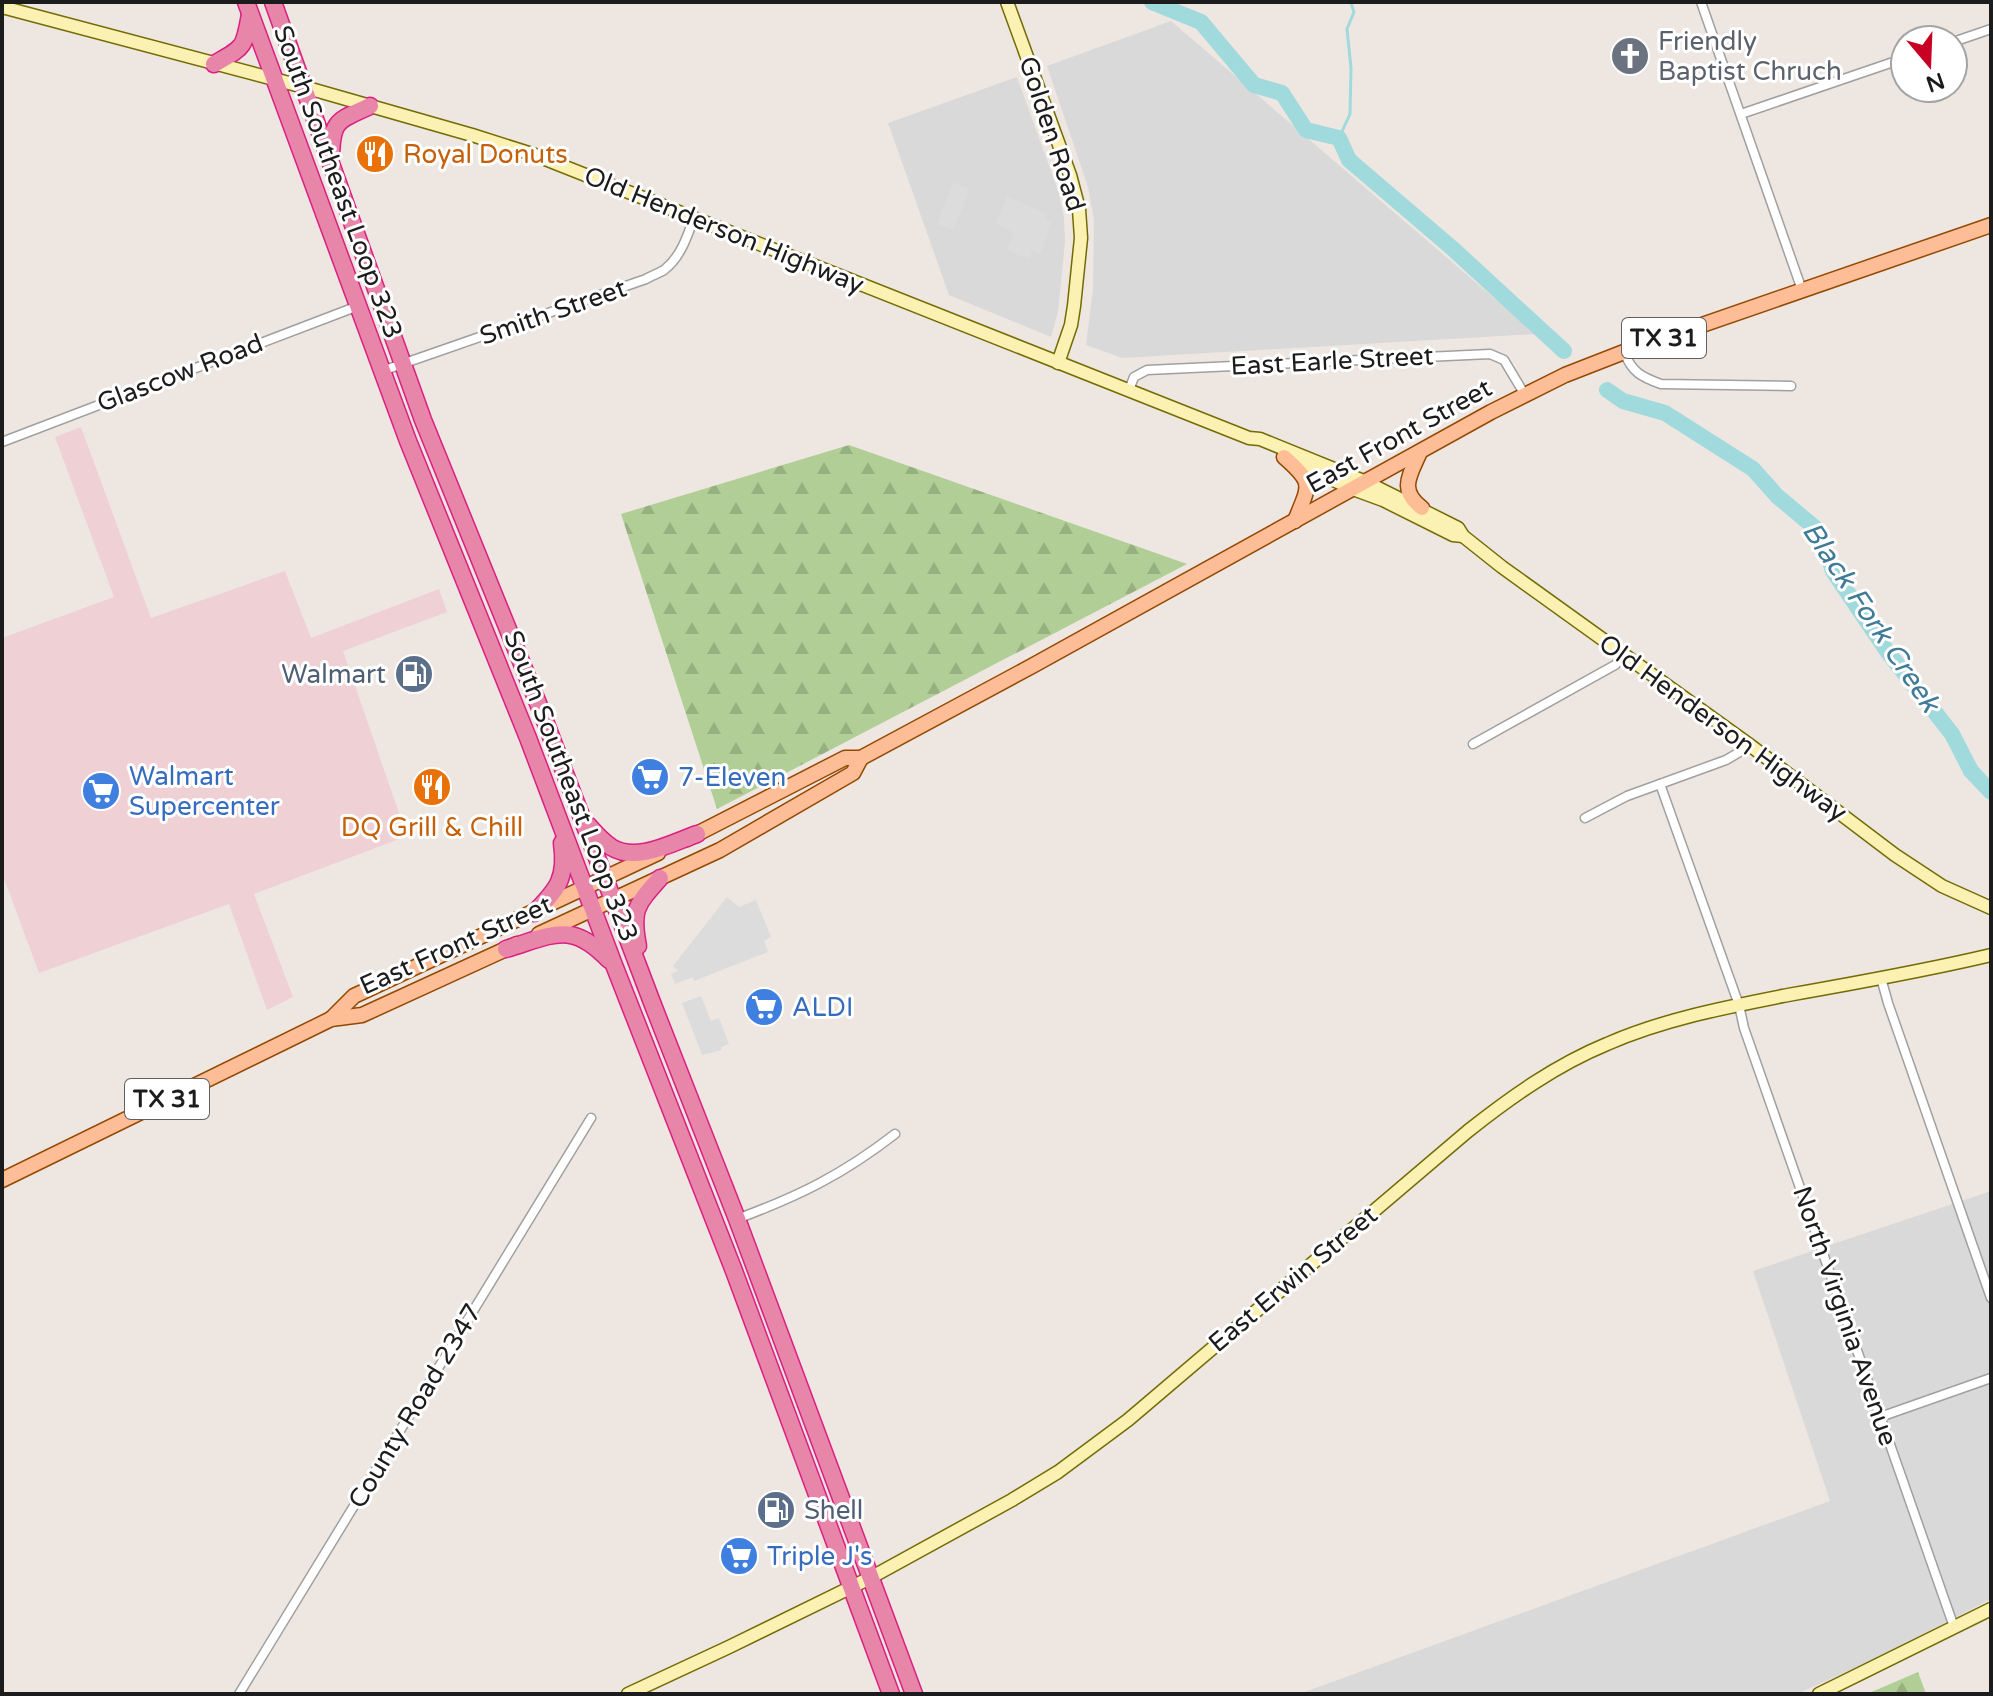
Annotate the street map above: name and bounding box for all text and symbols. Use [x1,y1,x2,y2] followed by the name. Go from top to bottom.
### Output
[267,21,409,343] street label: South Southeast Loop 323
[1889,24,1969,104] north arrow
[1658,26,1842,87] place label: Friendly Baptist Chruch
[1609,35,1651,77] church icon: Friendly Baptist Chruch
[1012,53,1092,215] street label: Golden Road
[1923,67,1948,97] text: N
[354,133,396,175] restaurant icon: Royal Donuts
[403,139,568,170] place label: Royal Donuts
[580,160,868,300] street label: Old Henderson Highway
[476,272,630,352] street label: Smith Street
[1622,318,1706,358] road number: TX 31
[93,327,267,419] street label: Glascow Road
[1230,340,1434,382] street label: East Earle Street
[1301,372,1497,500] street label: East Front Street
[1795,515,1948,720] water label: Black Fork Creek
[497,626,645,946] street label: South Southeast Loop 323
[1593,628,1853,828] street label: Old Henderson Highway
[393,653,435,695] fuel station icon: Walmart
[281,659,386,690] place label: Walmart
[629,756,671,798] supermarket icon: 7-Eleven
[129,761,280,822] place label: Walmart Supercenter
[678,762,786,793] place label: 7-Eleven
[411,766,453,808] restaurant icon: DQ Grill & Chill
[80,770,122,812] supermarket icon: Walmart Supercenter
[341,812,523,843] place label: DQ Grill & Chill
[355,889,557,1001] street label: East Front Street
[743,986,785,1028] supermarket icon: ALDI
[792,992,853,1023] place label: ALDI
[125,1079,209,1119] road number: TX 31
[1786,1182,1904,1450] street label: North Virginia Avenue
[1202,1199,1384,1359] street label: East Erwin Street
[342,1298,488,1514] street label: County Road 2347
[755,1489,797,1531] fuel station icon: Shell
[804,1495,863,1526] place label: Shell
[718,1535,760,1577] supermarket icon: Triple J's
[767,1541,872,1572] place label: Triple J's

